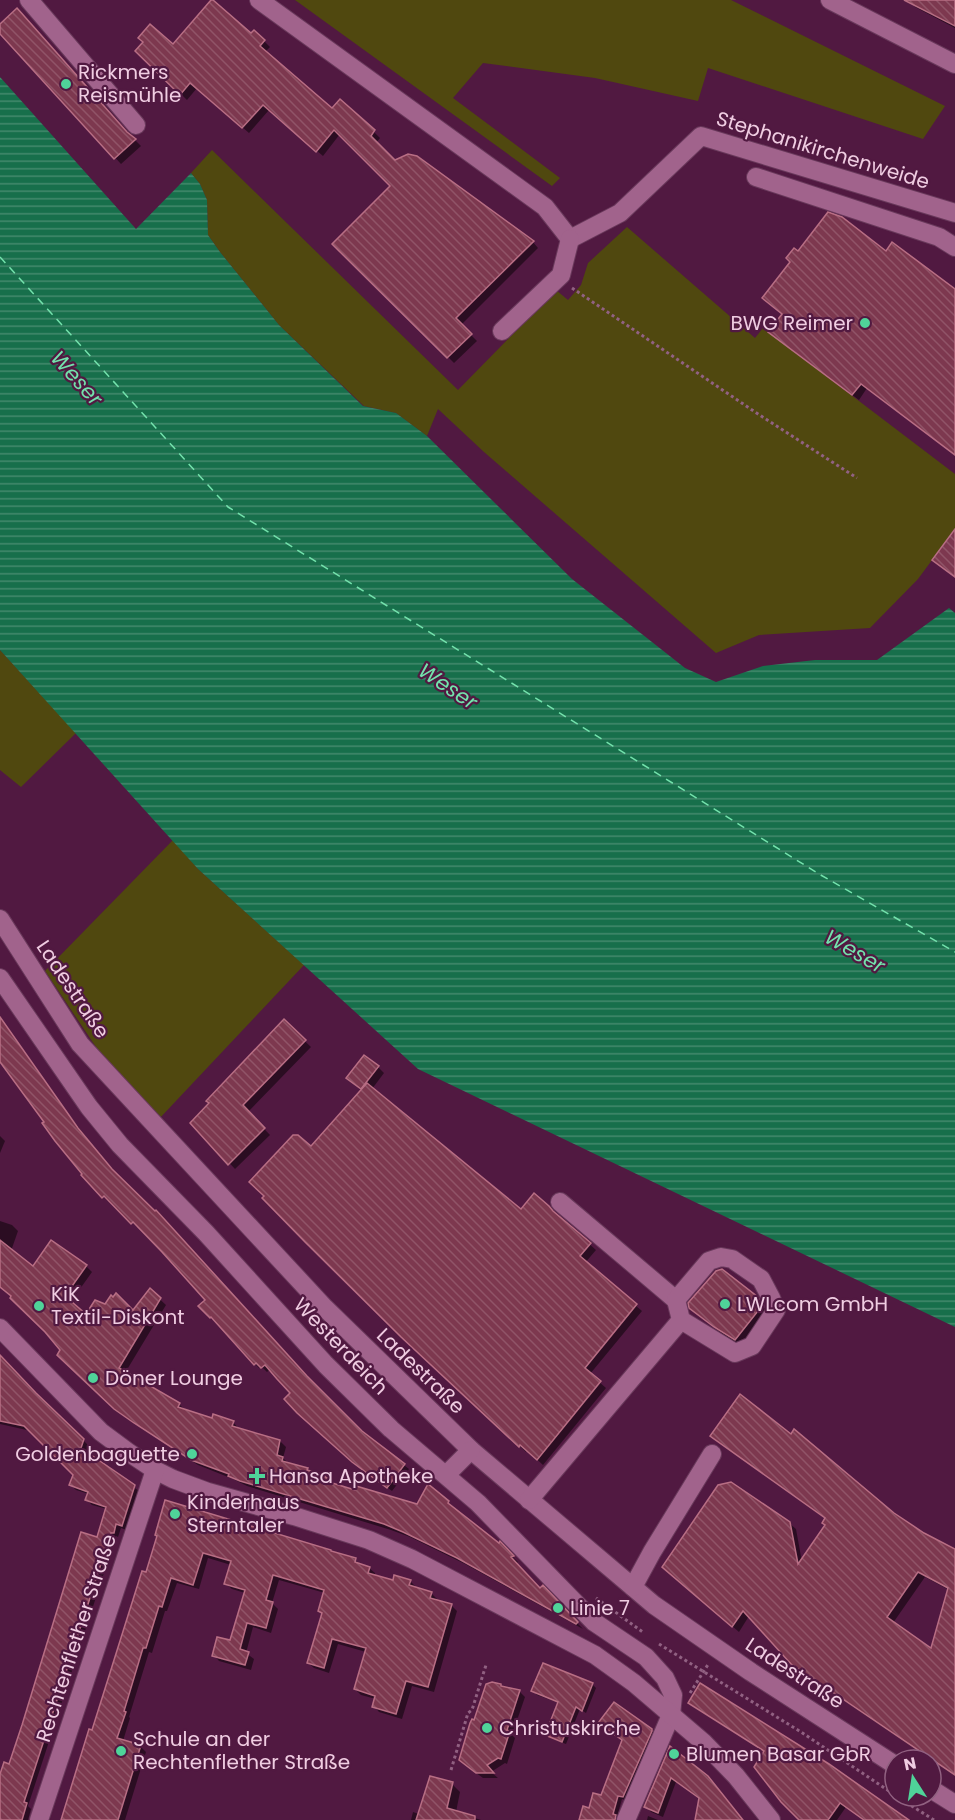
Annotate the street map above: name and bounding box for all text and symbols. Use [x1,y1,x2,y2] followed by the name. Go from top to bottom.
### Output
[78,58,181,109] place label: Rickmers Reismühle
[59,77,73,91] marker: Rickmers Reismühle
[713,104,933,196] street label: Stephanikirchenweide
[730,309,853,337] place label: BWG Reimer
[858,316,872,330] marker: BWG Reimer
[44,344,110,413] water label: Weser
[413,656,484,717] water label: Weser
[819,922,892,980] water label: Weser
[30,934,116,1044] street label: Ladestraße
[51,1280,185,1331] place label: KiK Textil-Diskont
[737,1290,888,1318] place label: LWLcom GmbH
[287,1291,395,1401] street label: Westerdeich
[718,1297,732,1311] marker: LWLcom GmbH
[32,1299,46,1313] marker: KiK Textil-Diskont
[371,1322,471,1420] street label: Ladestraße
[105,1364,243,1392] place label: Döner Lounge
[86,1371,100,1385] marker: Döner Lounge
[15,1440,180,1468] place label: Goldenbaguette
[185,1447,199,1461] marker: Goldenbaguette
[269,1462,433,1490] place label: Hansa Apotheke
[250,1469,264,1483] marker: Hansa Apotheke
[187,1488,300,1539] place label: Kinderhaus Sterntaler
[168,1507,182,1521] marker: Kinderhaus Sterntaler
[29,1530,123,1746] street label: Rechtenflether Straße
[570,1594,630,1622] place label: Linie 7
[551,1601,565,1615] marker: Linie 7
[740,1631,850,1715] street label: Ladestraße
[499,1714,641,1742] place label: Christuskirche
[480,1721,494,1735] marker: Christuskirche
[133,1725,350,1776] place label: Schule an der Rechtenflether Straße
[686,1740,871,1768] place label: Blumen Basar GbR
[114,1744,128,1758] marker: Schule an der Rechtenflether Straße
[667,1747,681,1761] marker: Blumen Basar GbR
[883,1748,943,1808] north arrow
[902,1751,918,1776] text: N

